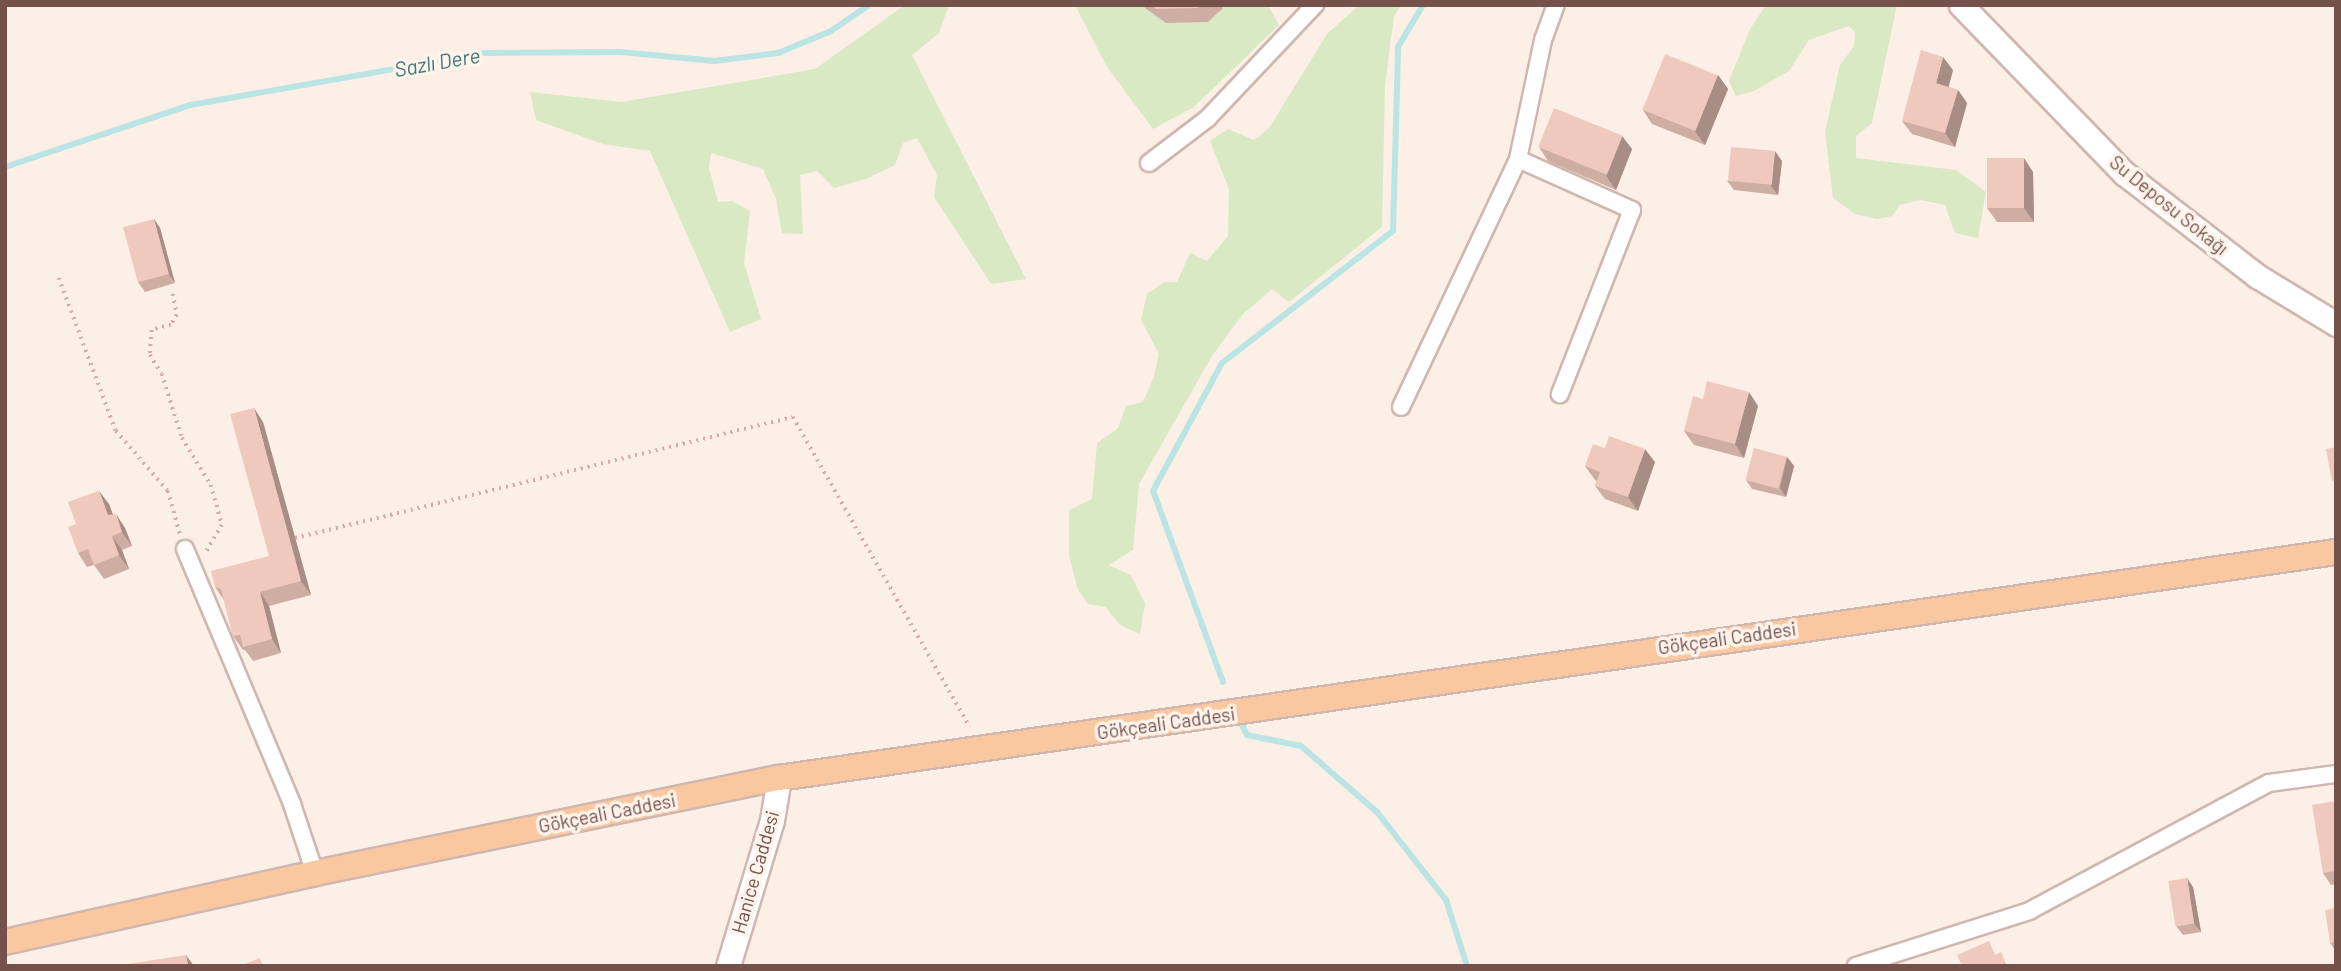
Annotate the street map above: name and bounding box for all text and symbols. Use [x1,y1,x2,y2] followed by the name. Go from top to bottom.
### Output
[392,42,482,82] water label: Sazlı Dere
[2105,150,2233,260] street label: Su Deposu Sokağı
[1656,617,1798,659] street label: Gökçeali Caddesi
[1095,702,1237,744] street label: Gökçeali Caddesi
[536,789,678,837] street label: Gökçeali Caddesi
[727,808,783,936] street label: Hanice Caddesi

